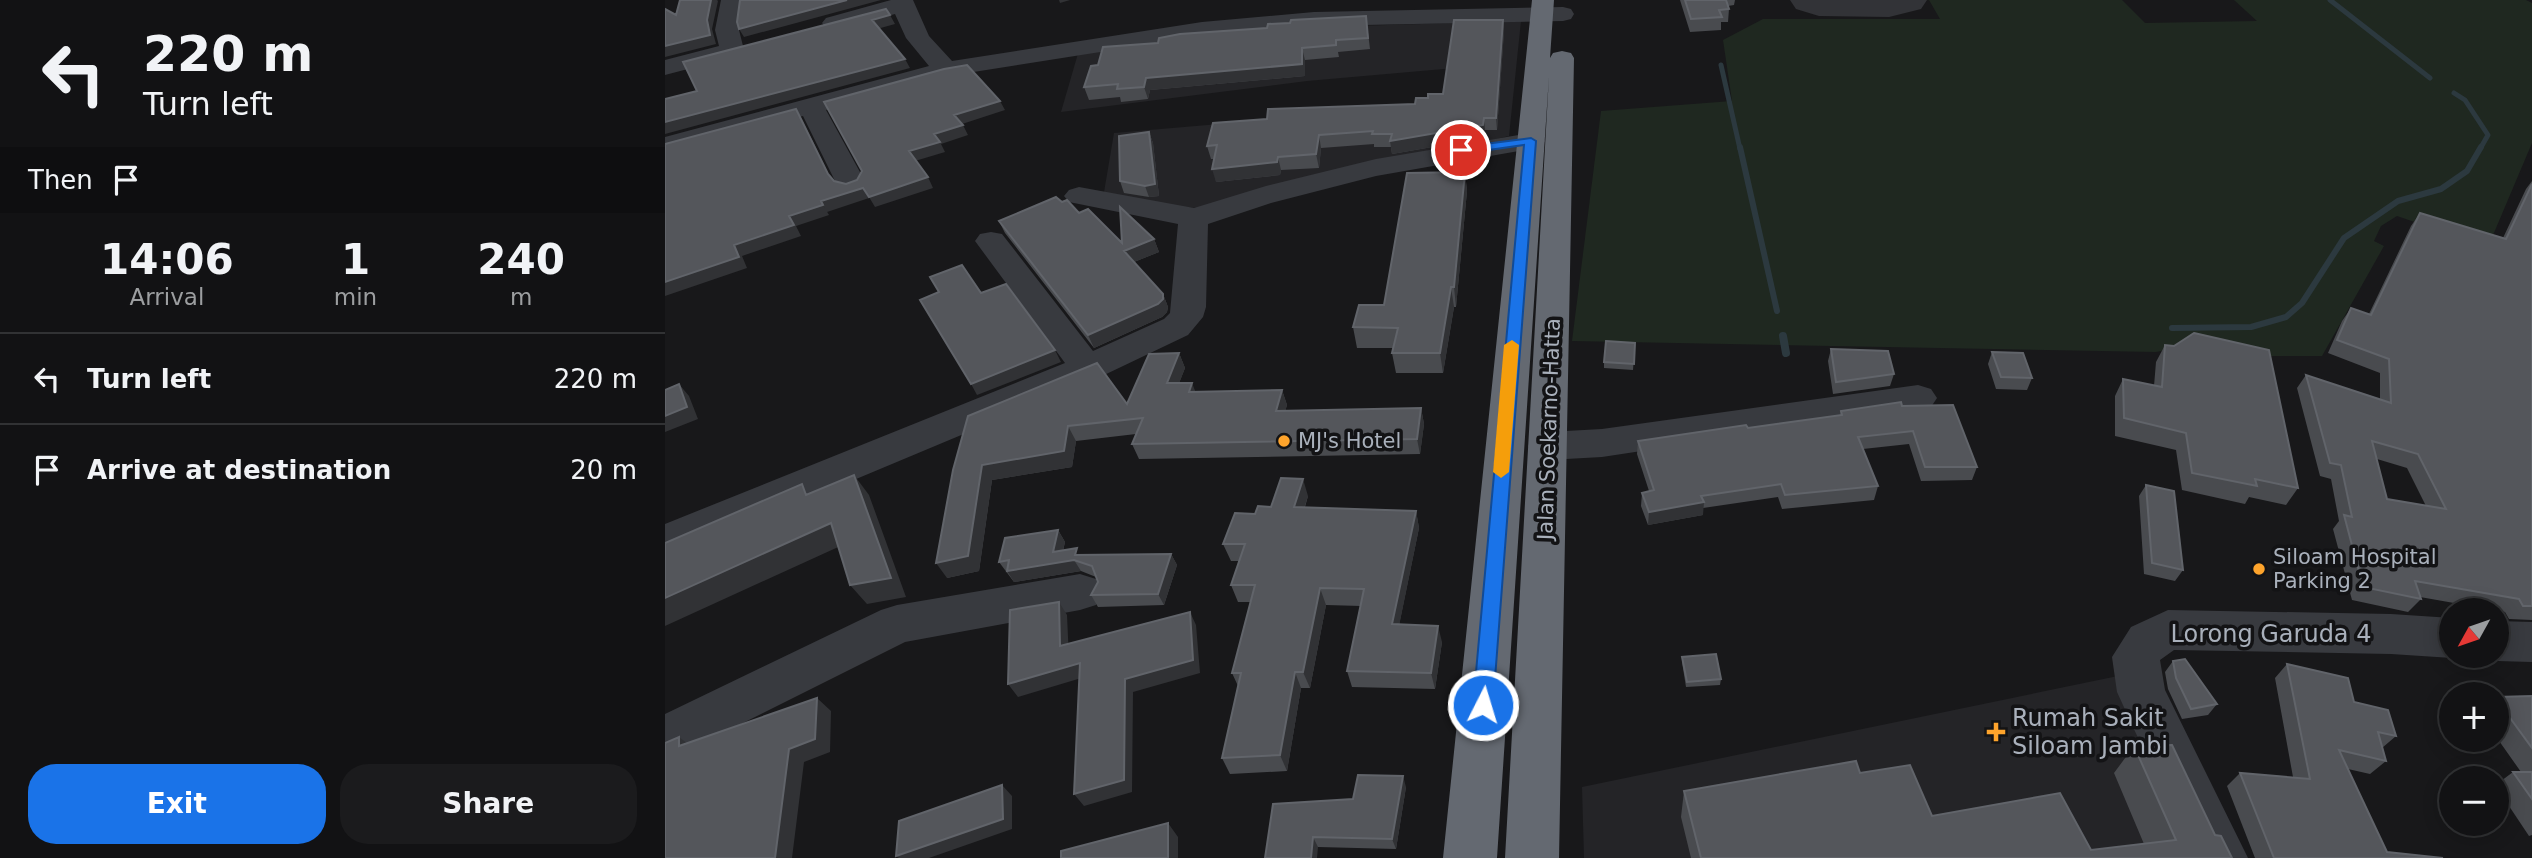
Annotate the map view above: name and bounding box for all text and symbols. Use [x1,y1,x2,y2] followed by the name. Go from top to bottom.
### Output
[143,26,313,83] text: 220 m
[28,28,119,119] icon: left
[143,85,273,123] text: Turn left
[1431,120,1491,180] pin
[1442,131,1480,169] icon: arrive
[107,161,145,199] icon: arrive
[28,165,93,195] text: Then
[100,235,234,284] text: 14:06
[341,235,370,284] text: 1
[477,235,565,284] text: 240
[130,284,204,310] text: Arrival
[334,284,377,310] text: min
[510,284,532,310] text: m
[1533,318,1565,542] street label: Jalan Soekarno-Hatta
[28,360,66,398] icon: left
[87,364,211,394] text: Turn left
[554,364,637,394] text: 220 m
[1298,429,1401,453] place label: MJ's Hotel
[1276,433,1292,449] marker: MJ's Hotel
[28,451,66,489] icon: arrive
[87,455,391,485] text: Arrive at destination
[570,455,637,485] text: 20 m
[2273,545,2437,593] place label: Siloam Hospital Parking 2
[2251,561,2267,577] marker: Siloam Hospital Parking 2
[2439,598,2509,668] north arrow
[2439,598,2509,836] map controls
[2171,620,2371,648] street label: Lorong Garuda 4
[1446,668,1520,742] position arrow
[2439,682,2509,752] button: +
[2012,704,2168,760] place label: Rumah Sakit Siloam Jambi
[1986,722,2006,742] marker: Rumah Sakit Siloam Jambi
[28,764,326,844] button: Exit
[340,764,637,844] button: Share
[2439,766,2509,836] button: −

